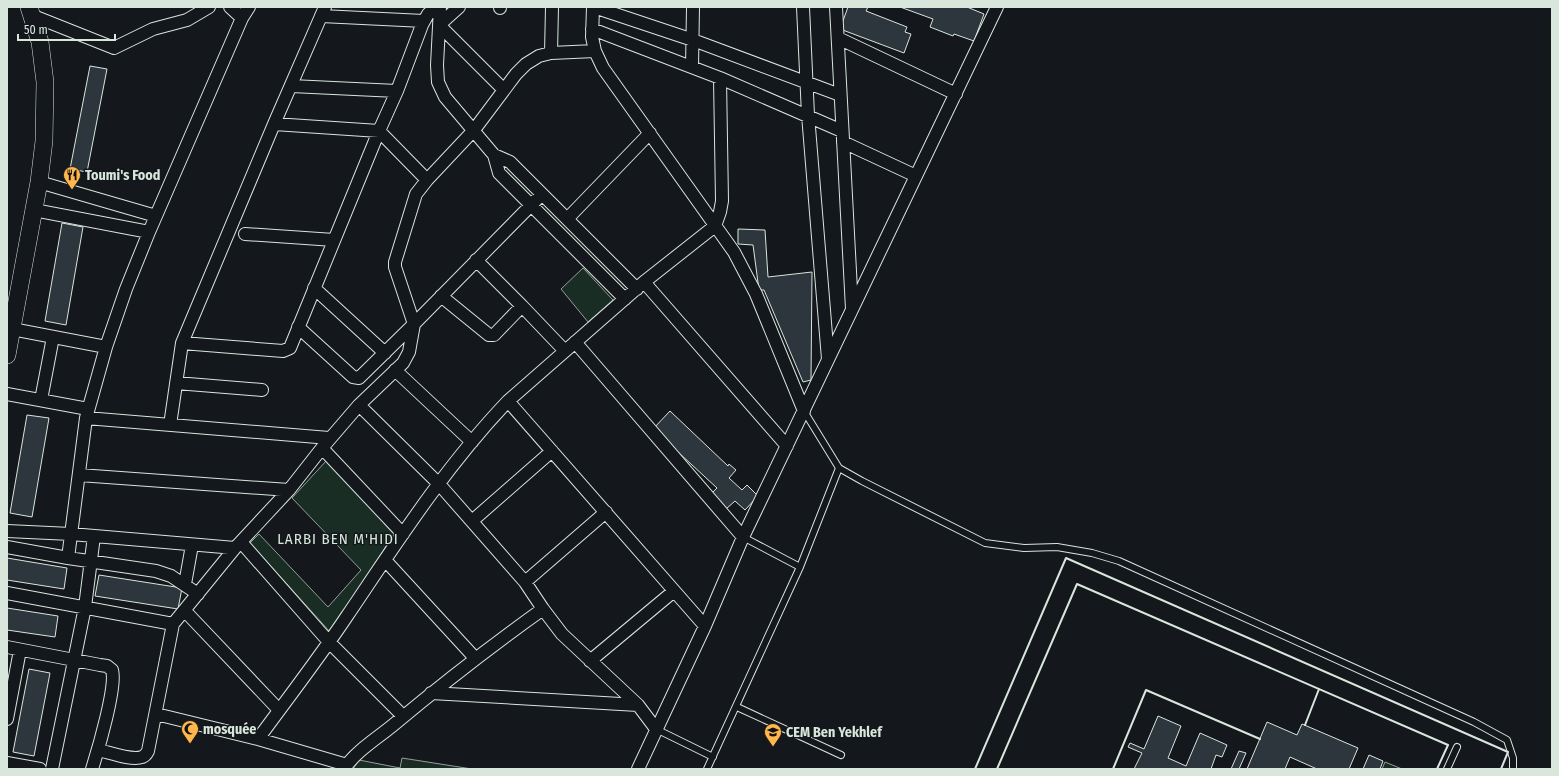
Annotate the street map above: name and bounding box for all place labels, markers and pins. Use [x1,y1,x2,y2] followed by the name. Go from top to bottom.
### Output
[62,165,82,190] restaurant icon: Toumi's Food
[85,167,160,184] place label: Toumi's Food
[180,719,200,744] mosque icon: mosquée
[203,721,256,738] place label: mosquée
[763,722,783,747] school or university icon: CEM Ben Yekhlef
[786,724,883,741] place label: CEM Ben Yekhlef

